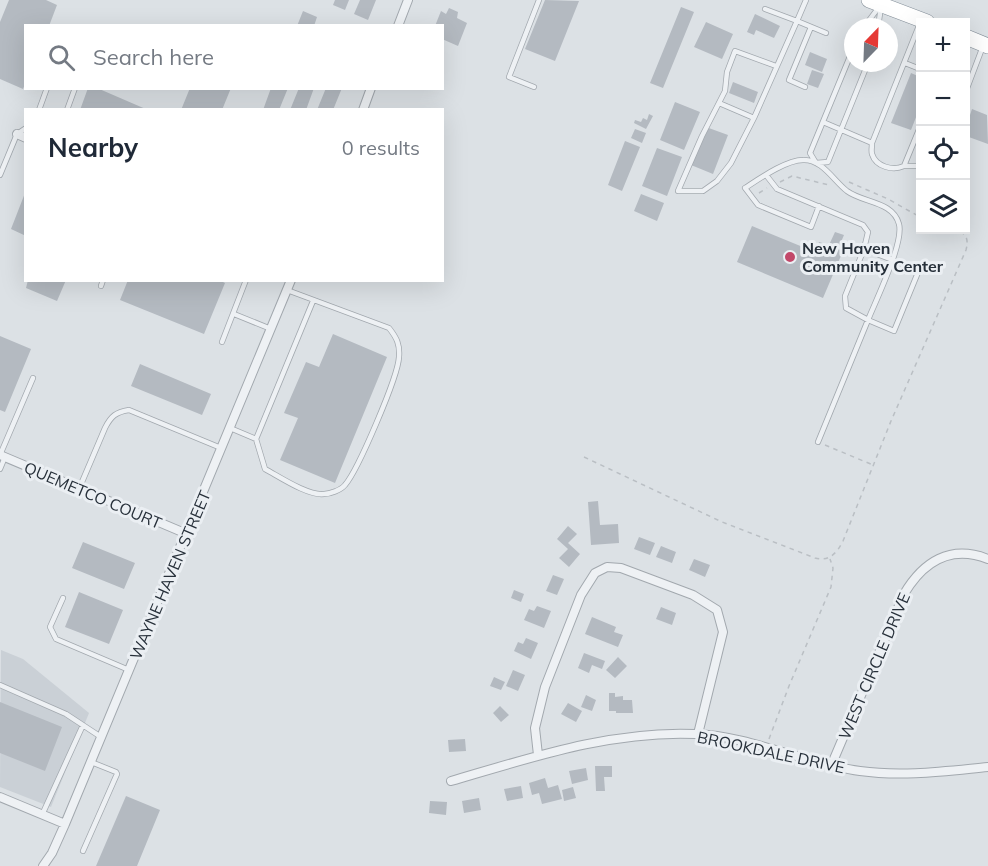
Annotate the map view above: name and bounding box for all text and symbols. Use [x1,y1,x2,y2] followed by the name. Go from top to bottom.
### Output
[844,18,898,72] north arrow
[916,18,970,234] map controls
[916,18,970,72] button: +
[24,24,444,90] search box
[45,41,78,74] icon: search
[93,43,214,71] text: Search here
[916,72,970,126] button: −
[916,126,970,180] button: locate
[48,131,138,164] text: Nearby
[342,135,420,160] text: 0 results
[916,180,970,234] button: layers
[802,238,944,276] place label: New Haven Community Center
[783,250,797,264] marker: New Haven Community Center
[21,457,165,533] street label: QUEMETCO COURT
[125,487,215,663] street label: WAYNE HAVEN STREET
[834,590,914,742] street label: WEST CIRCLE DRIVE
[695,727,847,777] street label: BROOKDALE DRIVE

